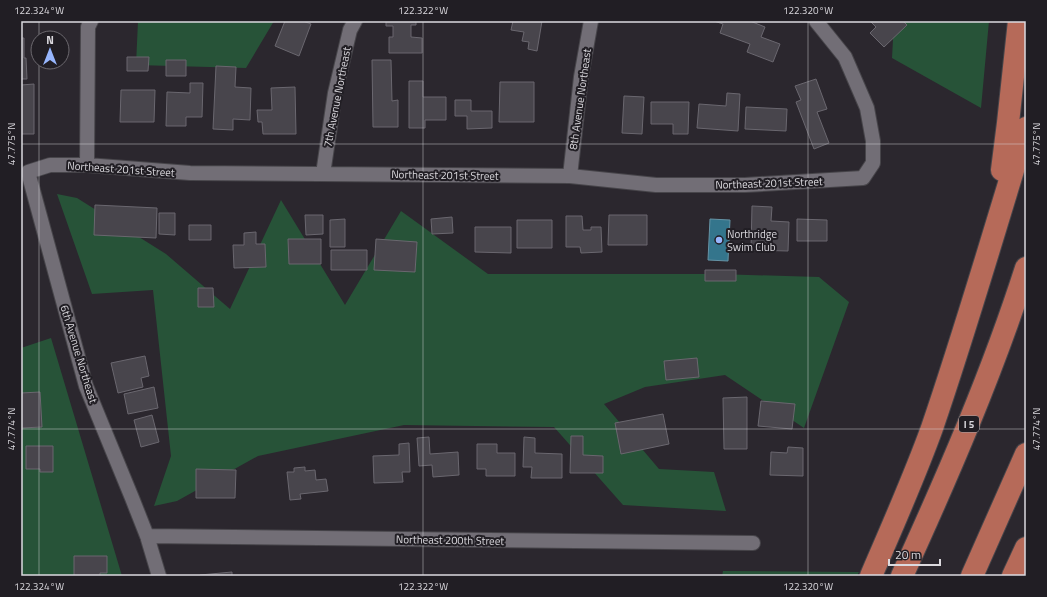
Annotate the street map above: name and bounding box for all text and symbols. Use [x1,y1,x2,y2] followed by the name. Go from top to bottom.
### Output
[14,3,64,18] text: 122.324°W
[398,3,448,18] text: 122.322°W
[783,3,833,18] text: 122.320°W
[30,30,70,70] north arrow
[46,32,54,48] text: N
[319,45,355,149] street label: 7th Avenue Northeast
[565,47,595,151] street label: 8th Avenue Northeast
[4,123,19,165] text: 47.775°N
[1029,123,1044,165] text: 47.775°N
[67,157,175,181] street label: Northeast 201st Street
[391,166,499,184] street label: Northeast 201st Street
[715,173,823,193] street label: Northeast 201st Street
[727,226,777,255] place label: Northridge Swim Club
[714,235,724,245] marker: Northridge Swim Club
[56,303,102,405] street label: 6th Avenue Northeast
[4,408,19,450] text: 47.774°N
[1029,408,1044,450] text: 47.774°N
[959,416,979,432] road number: I 5
[396,531,504,549] street label: Northeast 200th Street
[889,541,940,567] scale bar
[895,545,921,564] text: 20 m
[14,579,64,594] text: 122.324°W
[398,579,448,594] text: 122.322°W
[783,579,833,594] text: 122.320°W

